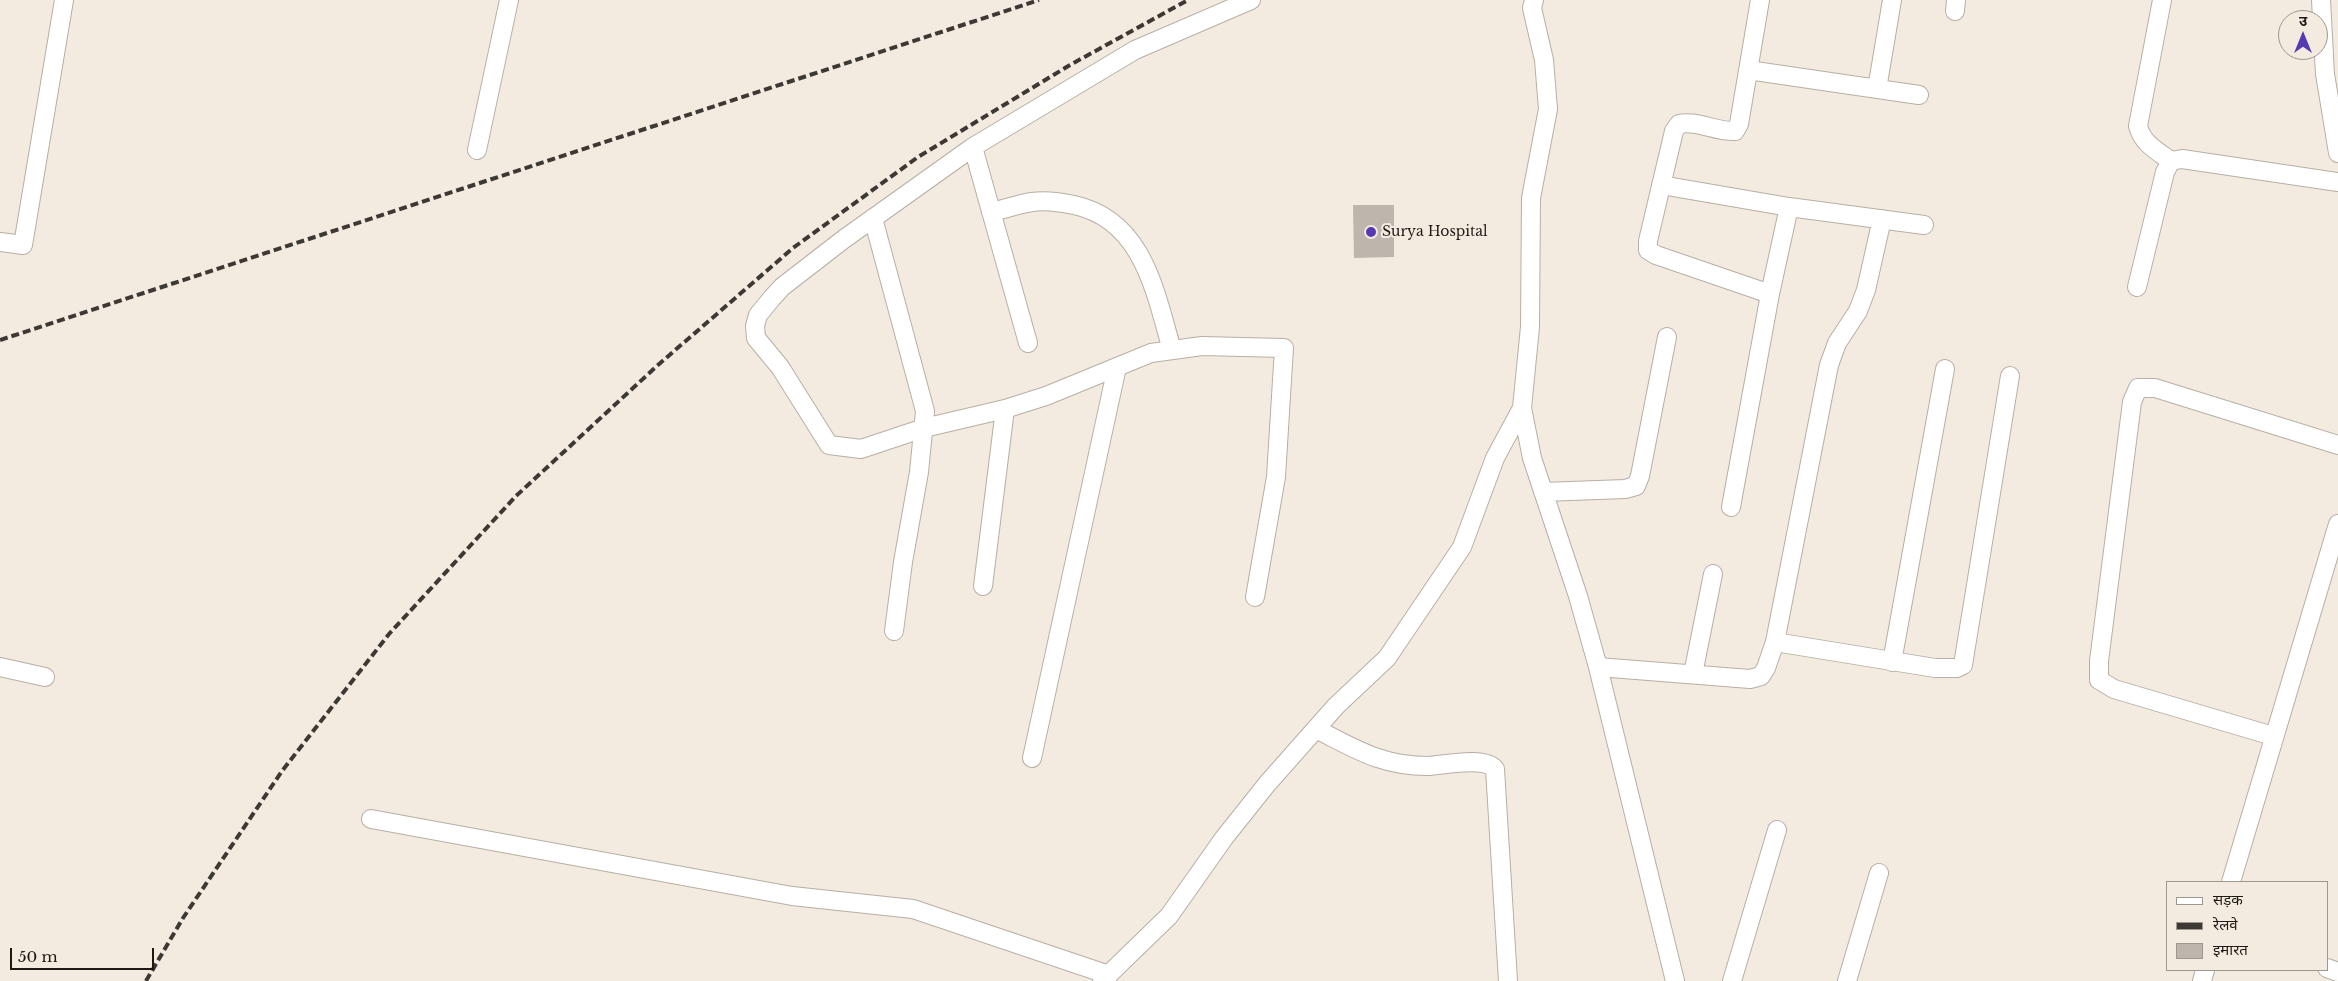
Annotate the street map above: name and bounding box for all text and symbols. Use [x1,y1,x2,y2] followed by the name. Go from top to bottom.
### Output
[2278,10,2328,60] north arrow
[2299,12,2307,30] text: उ
[1382,224,1488,240] place label: Surya Hospital
[1364,225,1378,239] marker: Surya Hospital
[2166,881,2328,971] legend
[2213,890,2243,909] text: सड़क
[2213,915,2238,934] text: रेलवे
[12,938,156,970] scale bar
[2213,940,2248,959] text: इमारत
[18,947,58,966] text: 50 m

